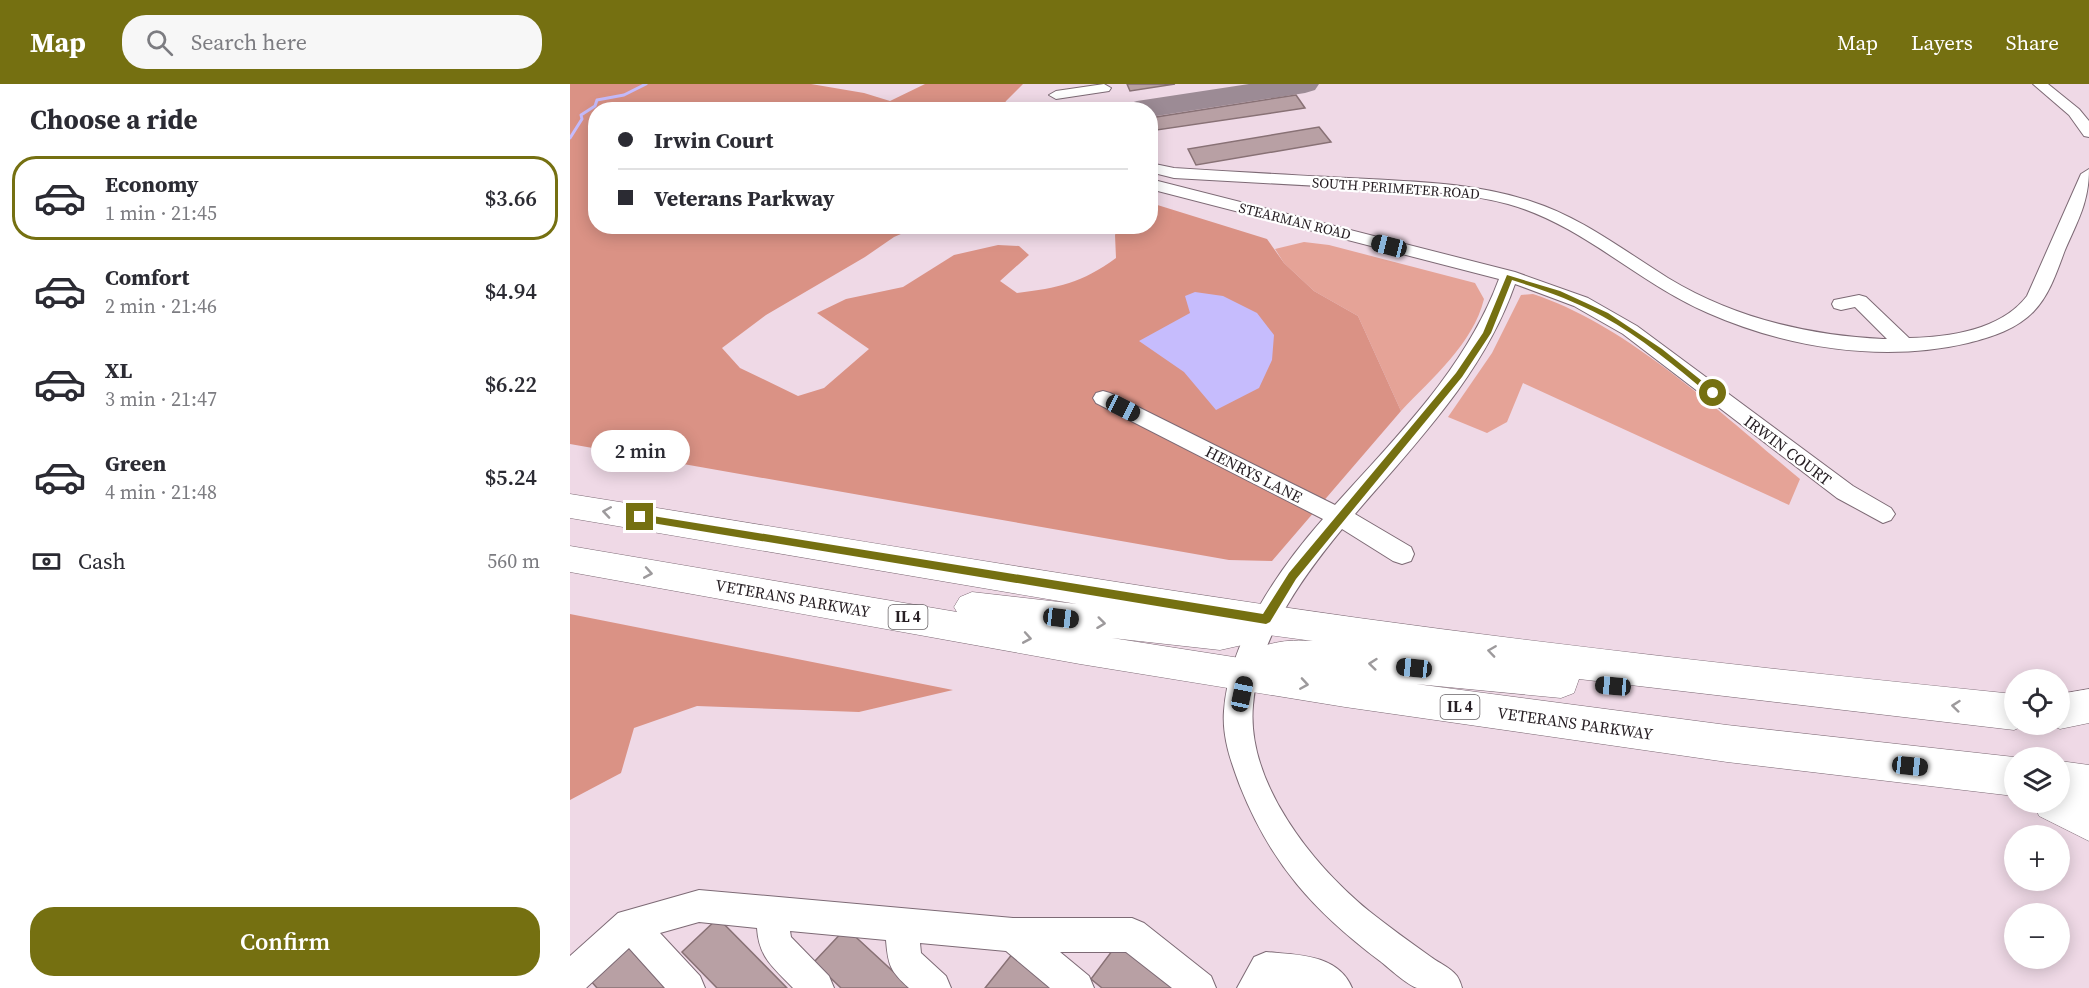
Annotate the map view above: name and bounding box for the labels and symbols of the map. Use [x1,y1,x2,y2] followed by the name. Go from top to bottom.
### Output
[1311,172,1481,204] street label: SOUTH PERIMETER ROAD
[1237,197,1353,245] street label: STEARMAN ROAD
[1369,233,1409,259] car
[1699,379,1726,406] route start
[1103,392,1143,424] car
[1740,410,1837,490] street label: IRWIN COURT
[590,430,689,472] callout: 2 min
[1202,440,1307,508] street label: HENRYS LANE
[626,503,653,530] route end
[603,506,613,519] one-way arrow
[644,566,653,578] one-way arrow
[714,574,872,622] street label: VETERANS PARKWAY
[888,605,928,629] road number: IL 4
[1042,607,1080,629] car
[1096,616,1105,628] one-way arrow
[1021,631,1031,644] one-way arrow
[1487,645,1496,657] one-way arrow
[1395,657,1433,679] car
[1368,658,1377,671] one-way arrow
[1229,675,1255,713] car
[1594,675,1632,697] car
[1298,677,1308,690] one-way arrow
[1440,695,1480,719] road number: IL 4
[1952,700,1961,713] one-way arrow
[1496,701,1654,745] street label: VETERANS PARKWAY
[1891,755,1929,777] car

